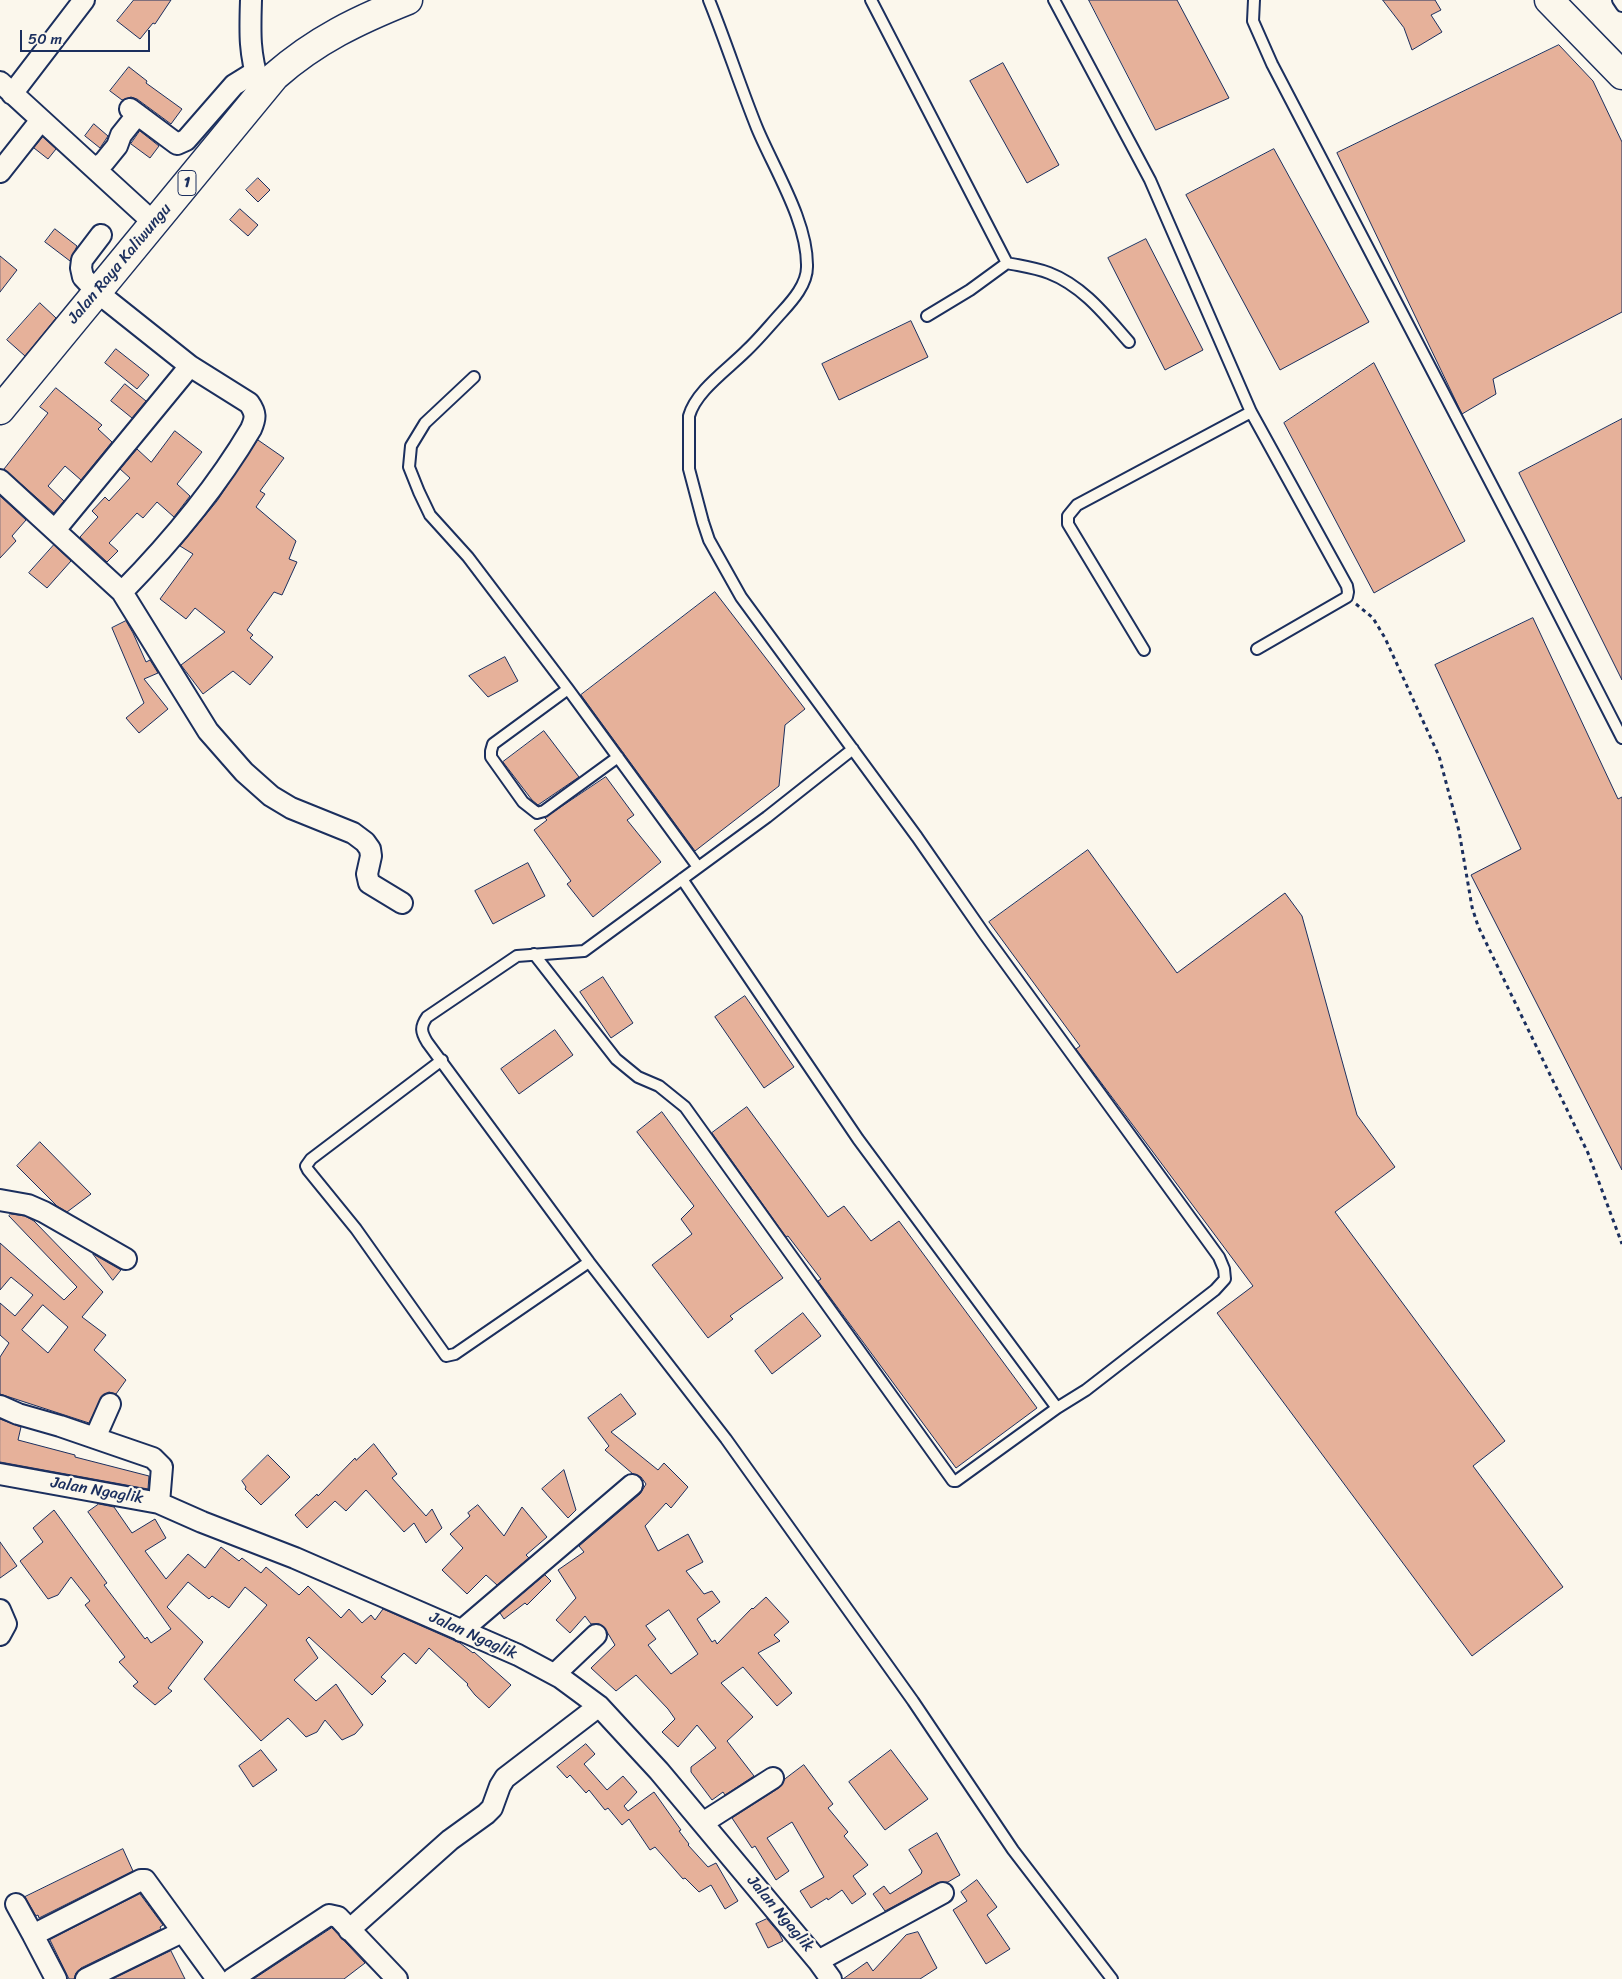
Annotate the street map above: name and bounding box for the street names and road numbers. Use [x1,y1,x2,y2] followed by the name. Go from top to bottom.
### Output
[178,170,196,196] road number: 1
[64,200,176,328] street label: Jalan Raya Kaliwungu
[49,1473,145,1509] street label: Jalan Ngaglik
[426,1608,520,1664] street label: Jalan Ngaglik
[743,1872,817,1956] street label: Jalan Ngaglik

